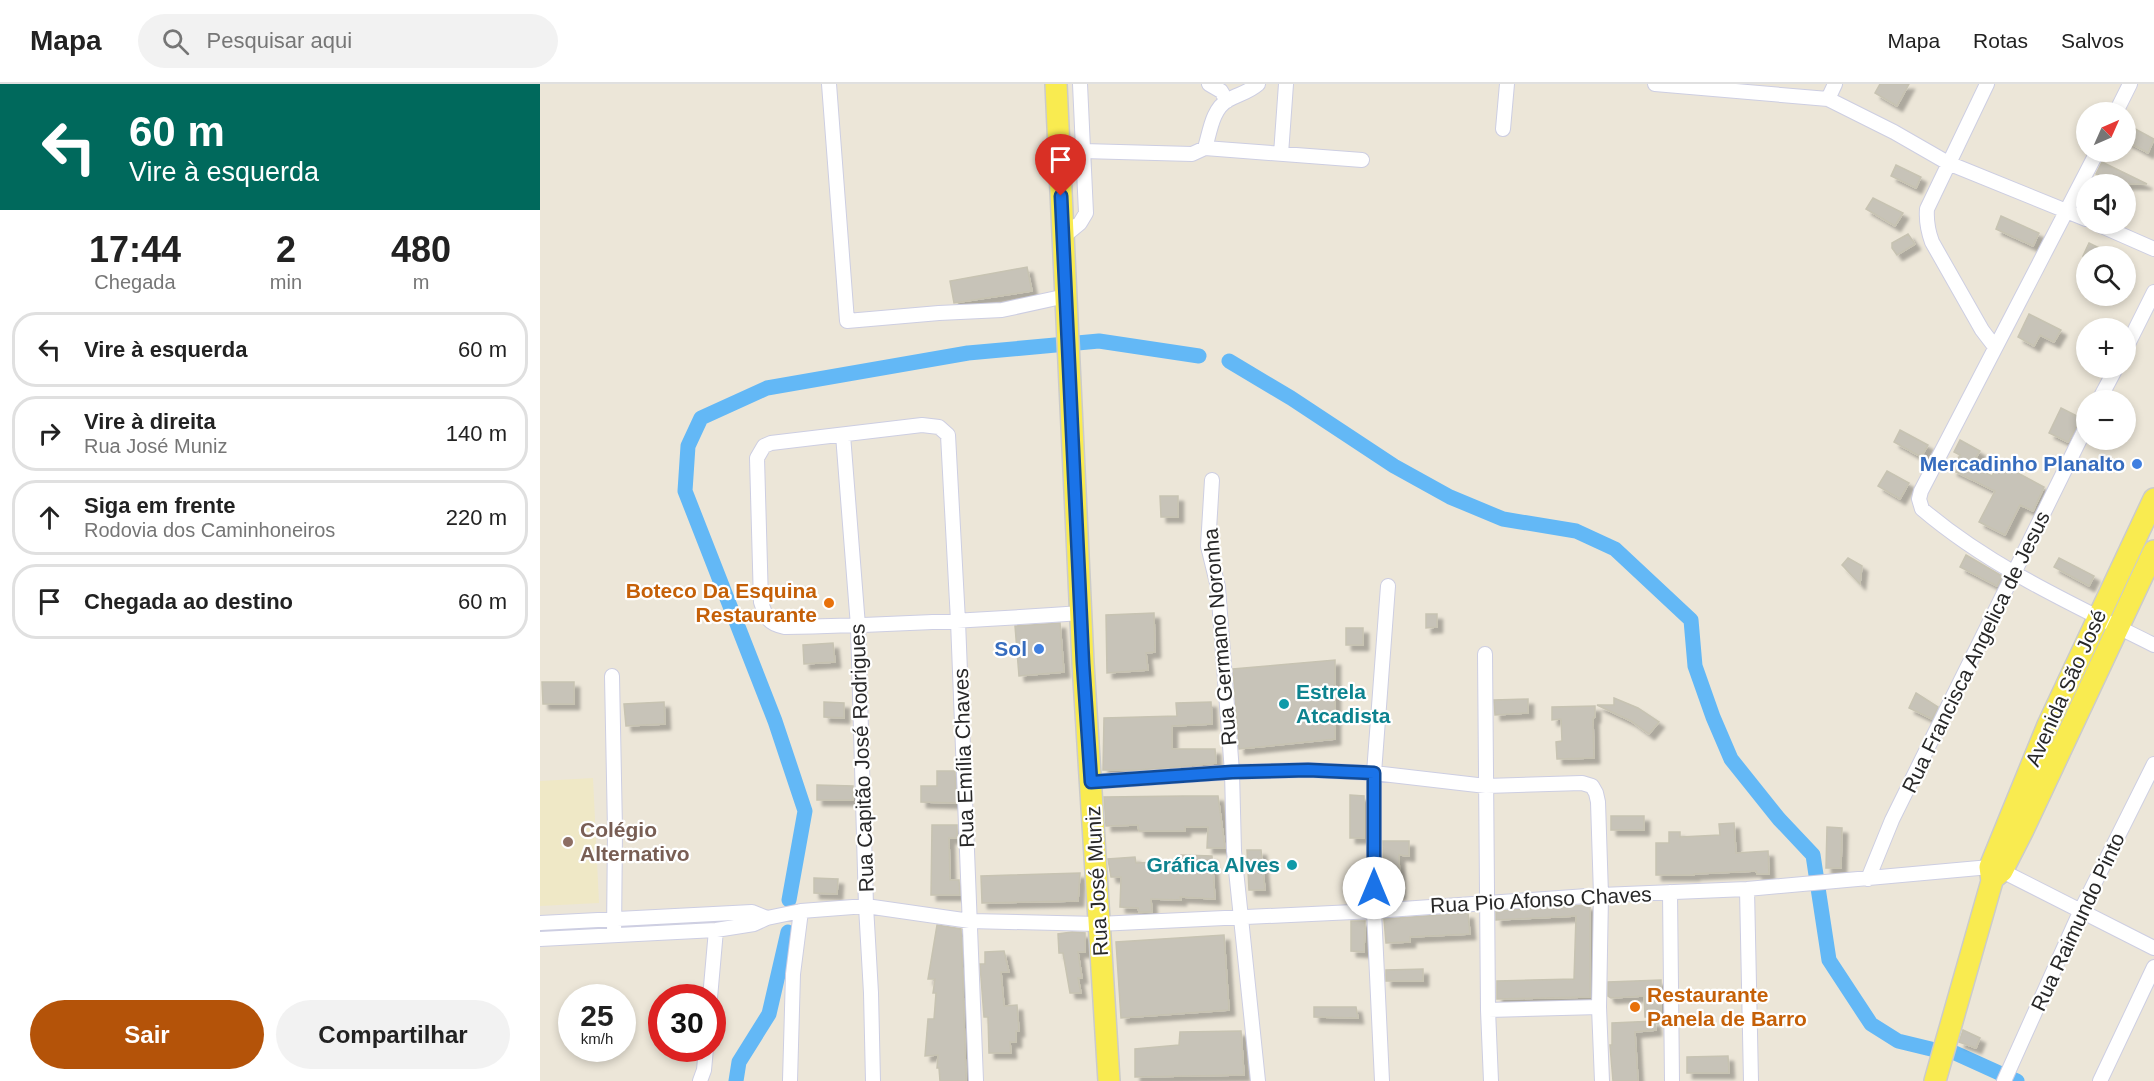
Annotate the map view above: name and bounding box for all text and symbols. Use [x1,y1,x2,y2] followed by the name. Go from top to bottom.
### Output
[138,14,558,68] search box
[30,25,102,56] text: Mapa
[159,25,192,58] icon: search
[207,28,352,53] text: Pesquisar aqui
[1888,29,1940,52] text: Mapa
[1973,29,2028,52] text: Rotas
[2061,29,2124,52] text: Salvos
[2076,102,2136,162] north arrow
[2076,102,2136,450] map controls
[30,108,108,186] icon: left
[129,108,225,155] text: 60 m
[1035,134,1086,196] pin
[1044,143,1077,176] icon: arrive
[129,157,319,187] text: Vire à esquerda
[2076,174,2136,234] button: sound
[89,229,181,270] text: 17:44
[276,229,296,270] text: 2
[391,229,451,270] text: 480
[2076,246,2136,306] button: search
[94,271,176,293] text: Chegada
[270,271,302,293] text: min
[413,271,429,293] text: m
[2076,318,2136,378] button: +
[33,333,66,366] icon: left
[84,337,247,362] text: Vire à esquerda
[458,337,507,362] text: 60 m
[2076,390,2136,450] button: −
[84,409,216,434] text: Vire à direita
[33,417,66,450] icon: right
[446,421,507,446] text: 140 m
[84,435,227,457] text: Rua José Muniz
[1920,452,2125,475] place label: Mercadinho Planalto
[2130,457,2144,471] marker: Mercadinho Planalto
[84,493,236,518] text: Siga em frente
[33,501,66,534] icon: ahead
[446,505,507,530] text: 220 m
[1897,507,2054,796] street label: Rua Francisca Angelica de Jesus
[84,519,335,541] text: Rodovia dos Caminhoneiros
[1199,527,1240,747] street label: Rua Germano Noronha
[626,579,817,626] place label: Boteco Da Esquina Restaurante
[33,585,66,618] icon: arrive
[84,589,293,614] text: Chegada ao destino
[458,589,507,614] text: 60 m
[822,596,836,610] marker: Boteco Da Esquina Restaurante
[2021,606,2110,770] street label: Avenida São José
[845,623,878,893] street label: Rua Capitão José Rodrigues
[994,637,1027,660] place label: Sol
[1032,642,1046,656] marker: Sol
[949,668,978,848] street label: Rua Emília Chaves
[1296,680,1391,727] place label: Estrela Atcadista
[1277,697,1291,711] marker: Estrela Atcadista
[1081,805,1112,957] street label: Rua José Muniz
[580,818,690,865] place label: Colégio Alternativo
[2026,829,2129,1014] street label: Rua Raimundo Pinto
[561,835,575,849] marker: Colégio Alternativo
[1147,853,1280,876] place label: Gráfica Alves
[1342,856,1406,920] position arrow
[1285,858,1299,872] marker: Gráfica Alves
[1430,882,1652,917] street label: Rua Pio Afonso Chaves
[1647,983,1807,1030] place label: Restaurante Panela de Barro
[648,984,726,1062] speed limit sign: 30
[580,999,614,1032] text: 25
[30,1000,264,1069] button: Sair
[276,1000,510,1069] button: Compartilhar
[1628,1000,1642,1014] marker: Restaurante Panela de Barro
[581,1030,613,1047] text: km/h

